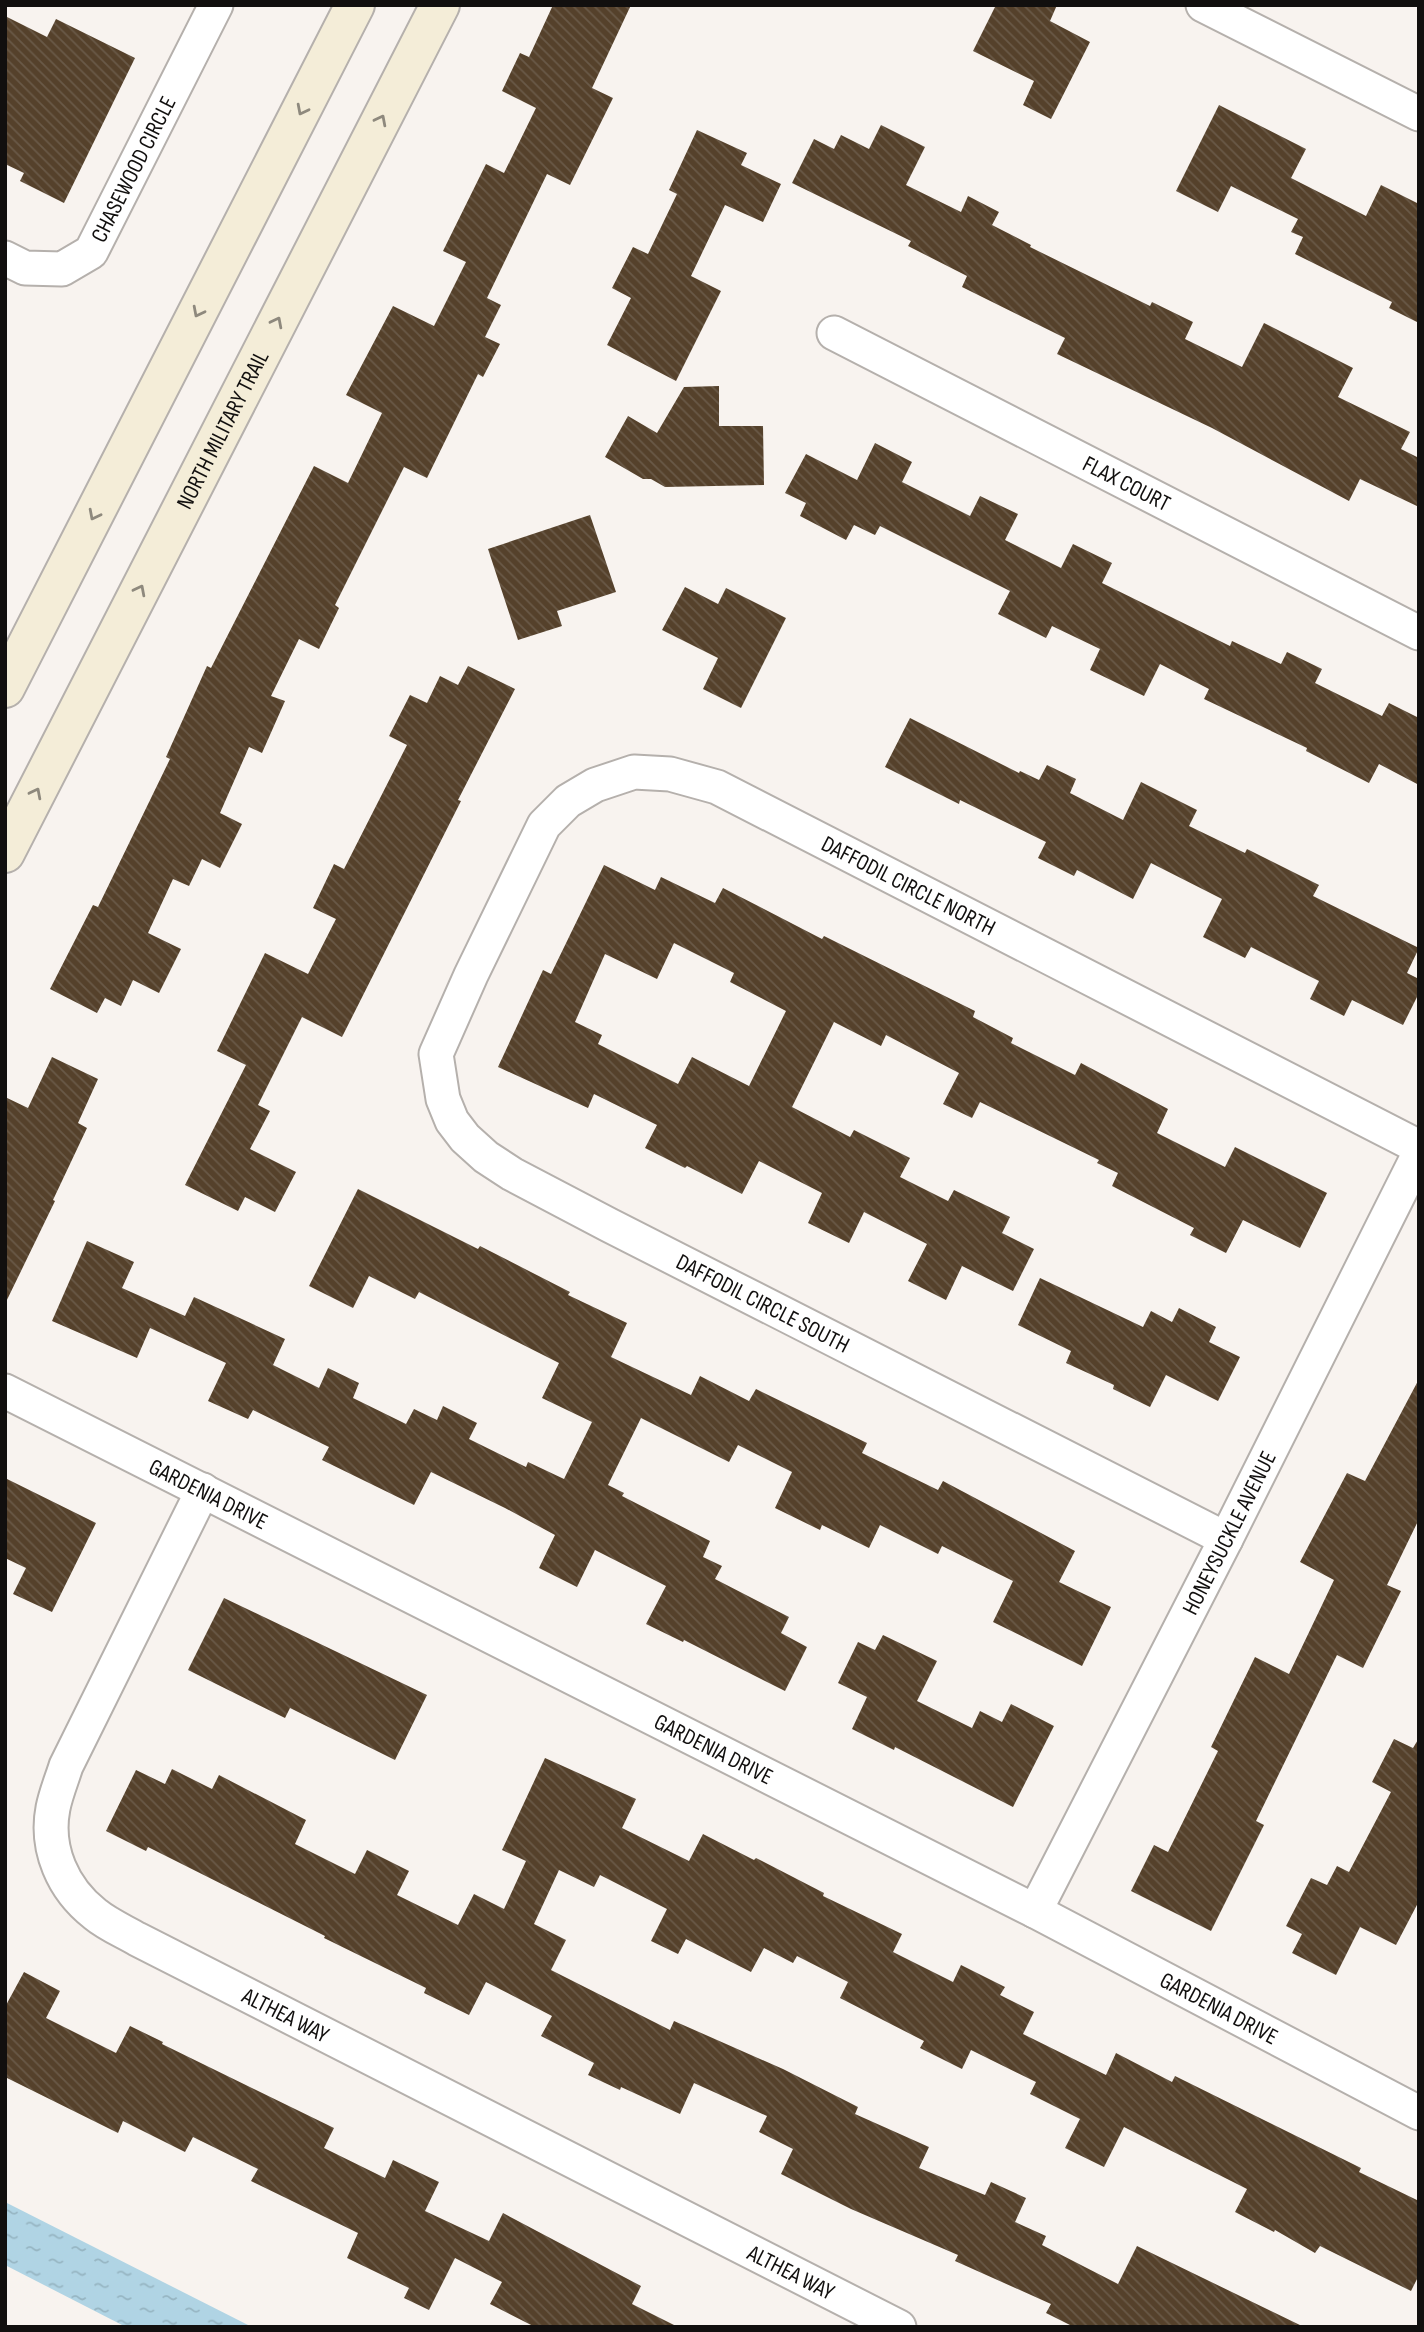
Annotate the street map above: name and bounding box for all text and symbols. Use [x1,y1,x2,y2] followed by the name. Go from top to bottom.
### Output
[85,92,183,247] street label: CHASEWOOD CIRCLE
[296,103,310,115] one-way arrow
[373,115,386,127] one-way arrow
[192,305,206,317] one-way arrow
[269,317,283,329] one-way arrow
[171,346,276,514] street label: NORTH MILITARY TRAIL
[1078,450,1175,518] street label: FLAX COURT
[89,507,102,520] one-way arrow
[132,585,146,597] one-way arrow
[28,788,42,800] one-way arrow
[817,830,1000,942] street label: DAFFODIL CIRCLE NORTH
[671,1248,854,1360] street label: DAFFODIL CIRCLE SOUTH
[1177,1447,1283,1620] street label: HONEYSUCKLE AVENUE
[144,1453,272,1536] street label: GARDENIA DRIVE
[649,1708,777,1791] street label: GARDENIA DRIVE
[1155,1966,1282,2051] street label: GARDENIA DRIVE
[236,1981,334,2050] street label: ALTHEA WAY
[742,2239,839,2307] street label: ALTHEA WAY

